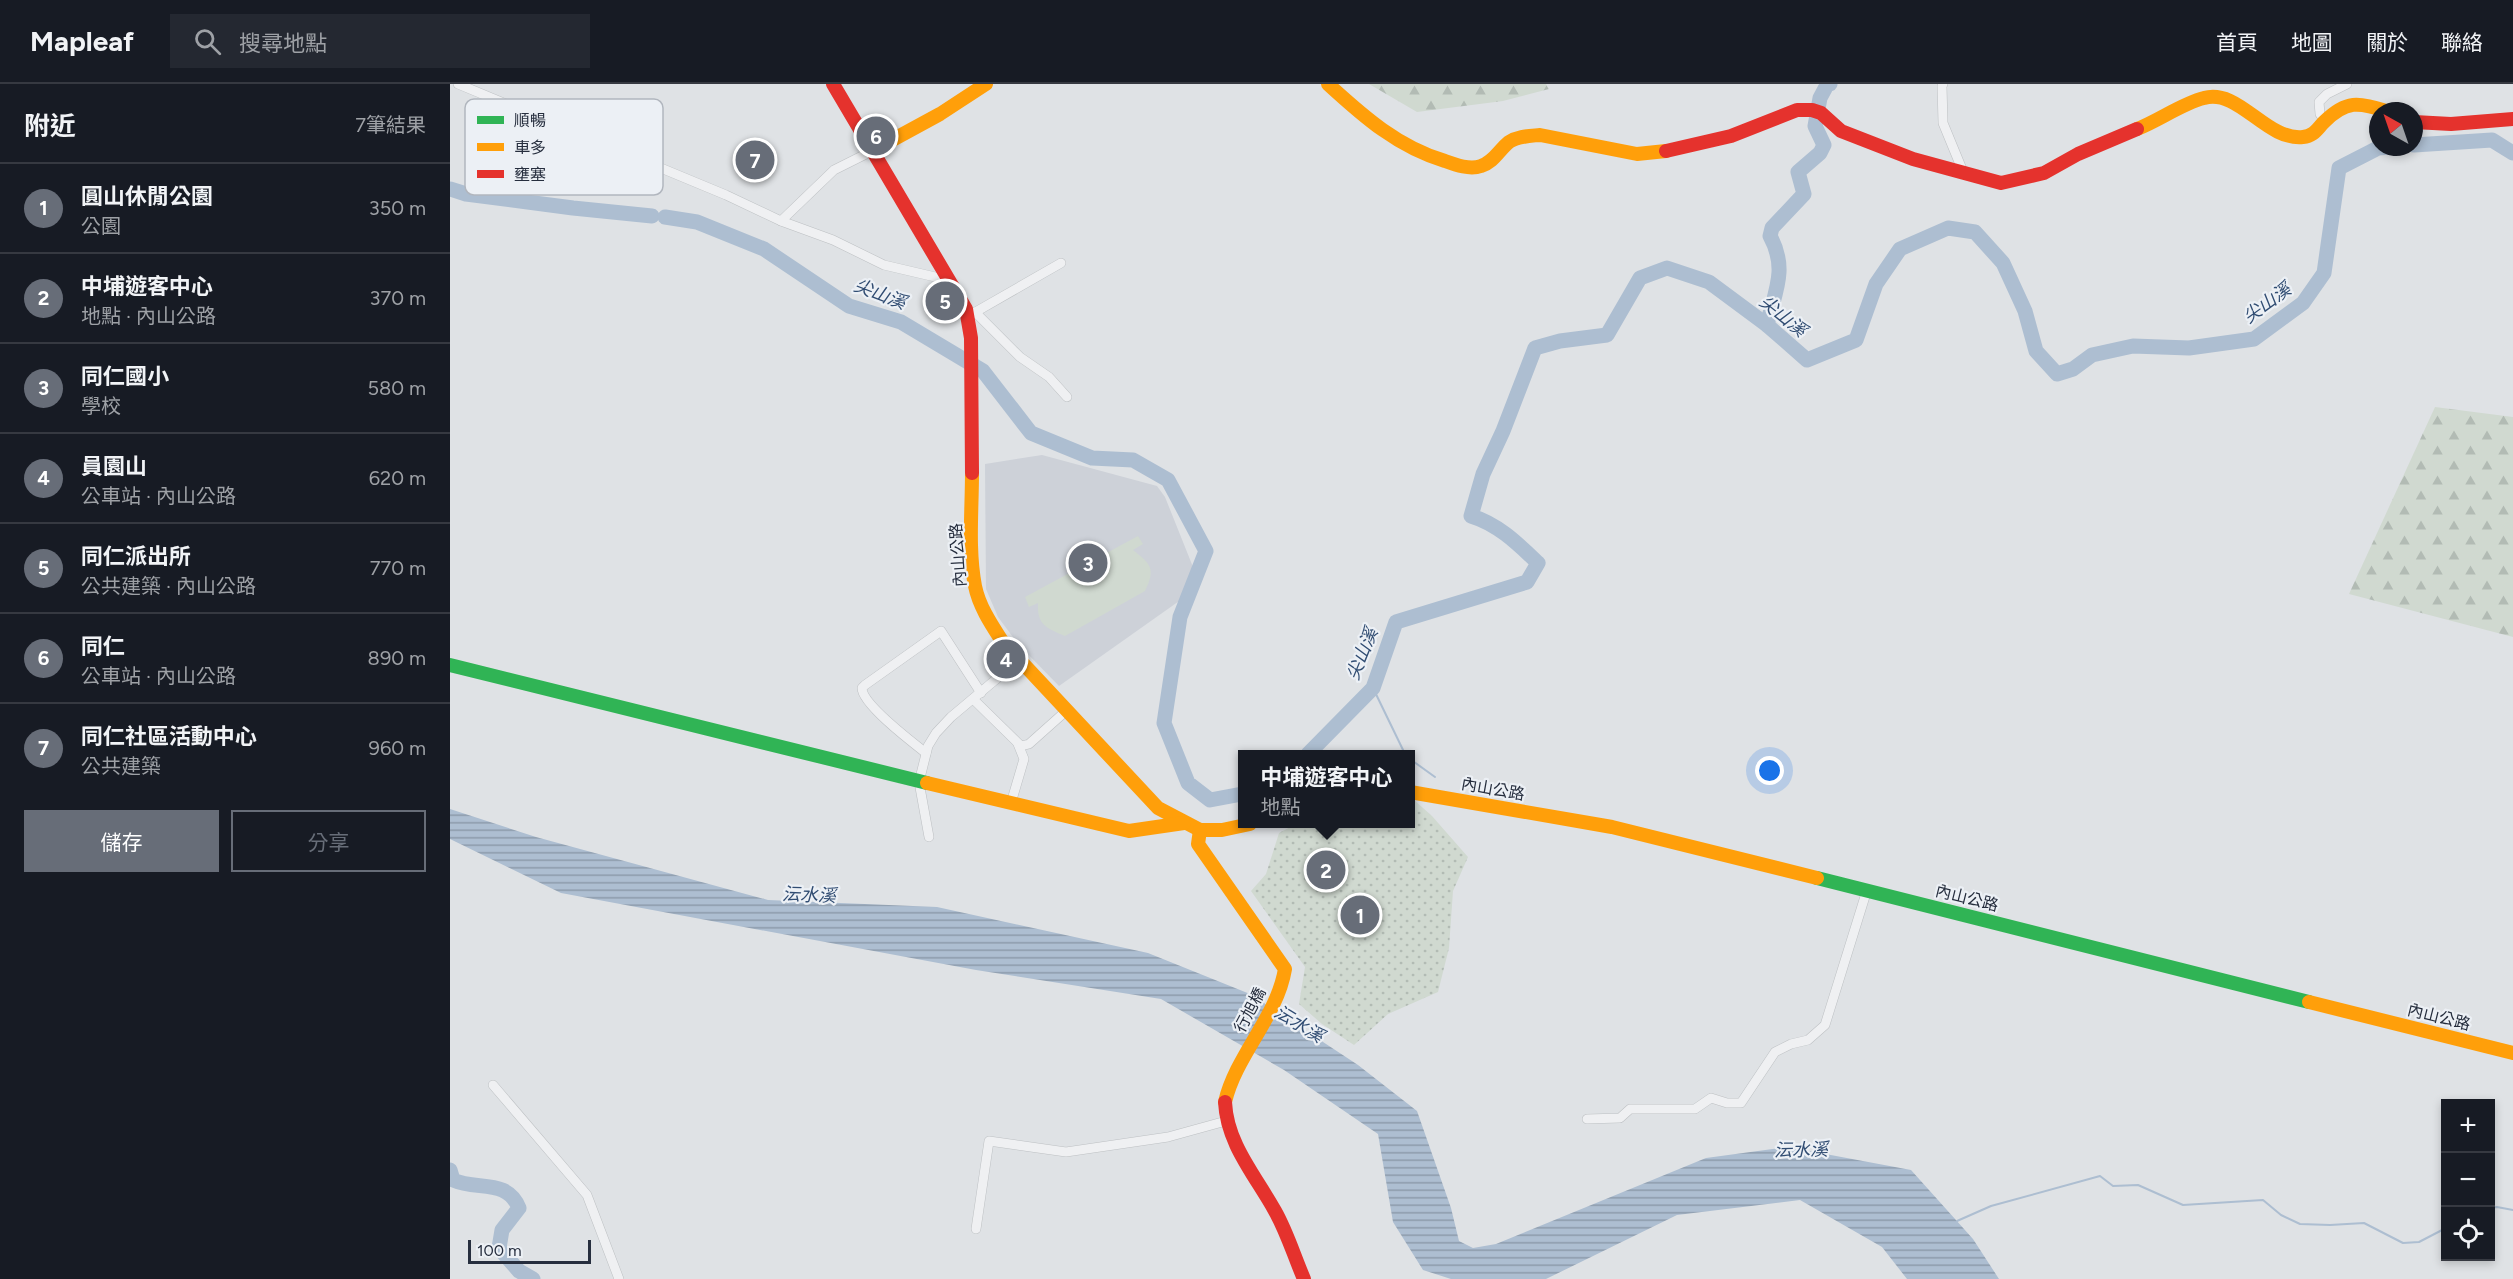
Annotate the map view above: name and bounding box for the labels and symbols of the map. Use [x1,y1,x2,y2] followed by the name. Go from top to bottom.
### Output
[465,99,663,195] legend
[2369,102,2423,156] north arrow
[514,111,546,130] text: 順暢
[856,113,896,158] pin: 6
[514,138,546,157] text: 車多
[736,138,774,182] pin: 7
[514,165,546,184] text: 壅塞
[851,274,912,315] water label: 尖山溪
[2239,276,2298,328] water label: 尖山溪
[926,278,964,324] pin: 5
[1755,290,1813,343] water label: 尖山溪
[946,522,970,588] street label: 內山公路
[1068,540,1108,586] pin: 3
[1342,622,1383,683] water label: 尖山溪
[986,636,1026,682] pin: 4
[1755,756,1784,785] your location
[1460,774,1526,804] street label: 內山公路
[1306,848,1346,892] pin: 2
[1934,881,2000,915] street label: 內山公路
[782,883,839,907] water label: 沄水溪
[1340,892,1380,938] pin: 1
[1230,984,1270,1036] street label: 行旭橋
[2406,1000,2472,1034] street label: 內山公路
[1270,1001,1330,1049] water label: 沄水溪
[1774,1138,1831,1161] water label: 沄水溪
[468,1237,591,1264] scale bar

